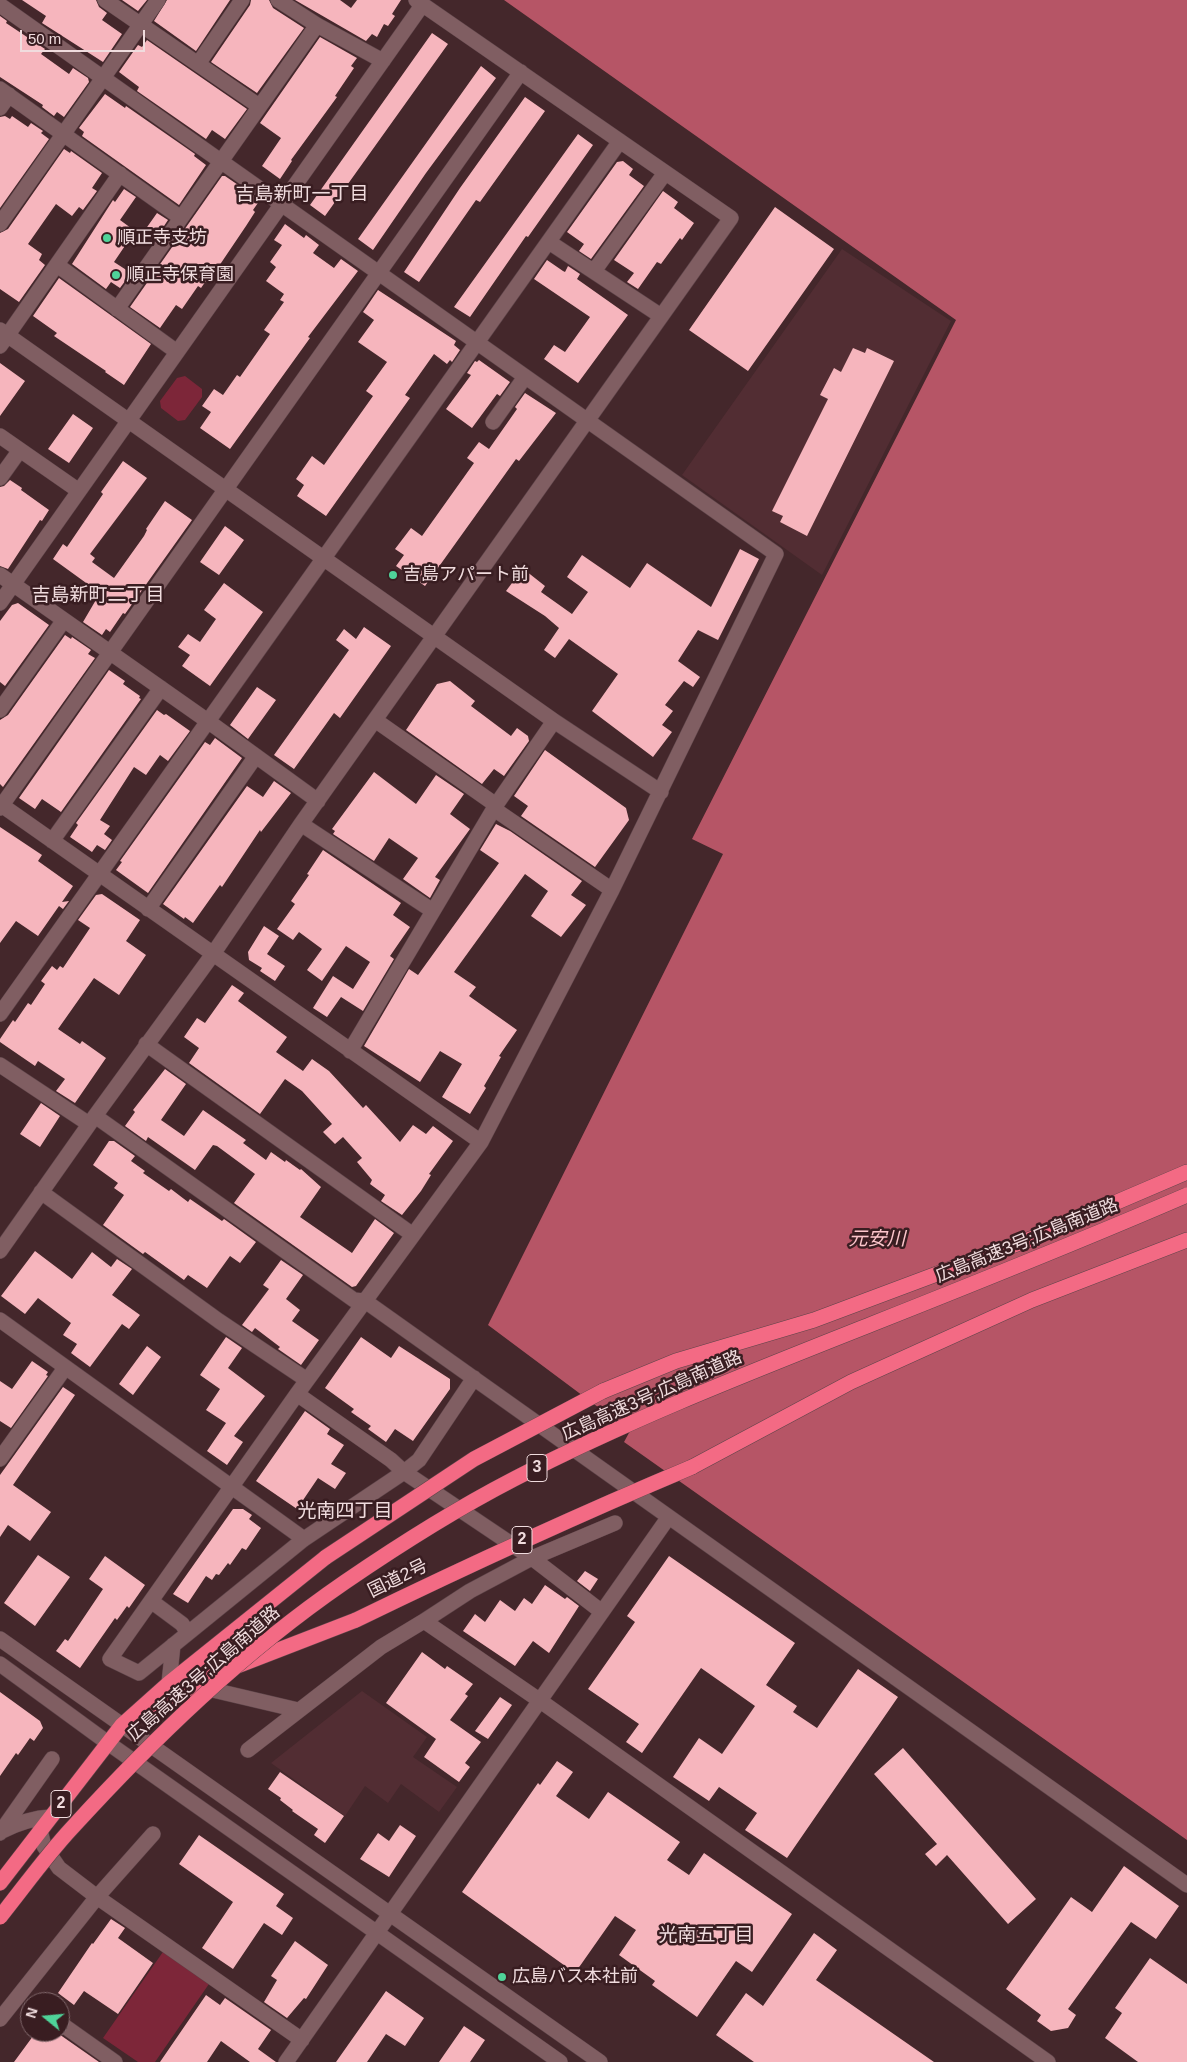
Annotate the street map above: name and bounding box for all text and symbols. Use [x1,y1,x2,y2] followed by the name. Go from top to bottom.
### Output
[22,20,148,52] scale bar
[28,30,61,47] text: 50 m
[236,184,368,206] district label: 吉島新町一丁目
[117,227,207,249] place label: 順正寺支坊
[101,232,113,244] marker: 順正寺支坊
[126,264,234,286] place label: 順正寺保育園
[110,269,122,281] marker: 順正寺保育園
[403,564,529,586] place label: 吉島アパート前
[387,569,399,581] marker: 吉島アパート前
[32,585,164,607] district label: 吉島新町二丁目
[933,1194,1121,1288] street label: 広島高速3号;広島南道路
[849,1229,905,1251] water label: 元安川
[559,1346,745,1446] street label: 広島高速3号;広島南道路
[527,1455,547,1482] road number: 3
[298,1501,392,1523] district label: 光南四丁目
[512,1526,532,1554] road number: 2
[364,1555,432,1603] street label: 国道2号
[123,1602,285,1746] street label: 広島高速3号;広島南道路
[51,1790,71,1818] road number: 2
[659,1925,753,1947] district label: 光南五丁目
[512,1966,638,1988] place label: 広島バス本社前
[496,1971,508,1983] marker: 広島バス本社前
[20,1992,70,2042] north arrow
[22,2006,41,2020] text: N

